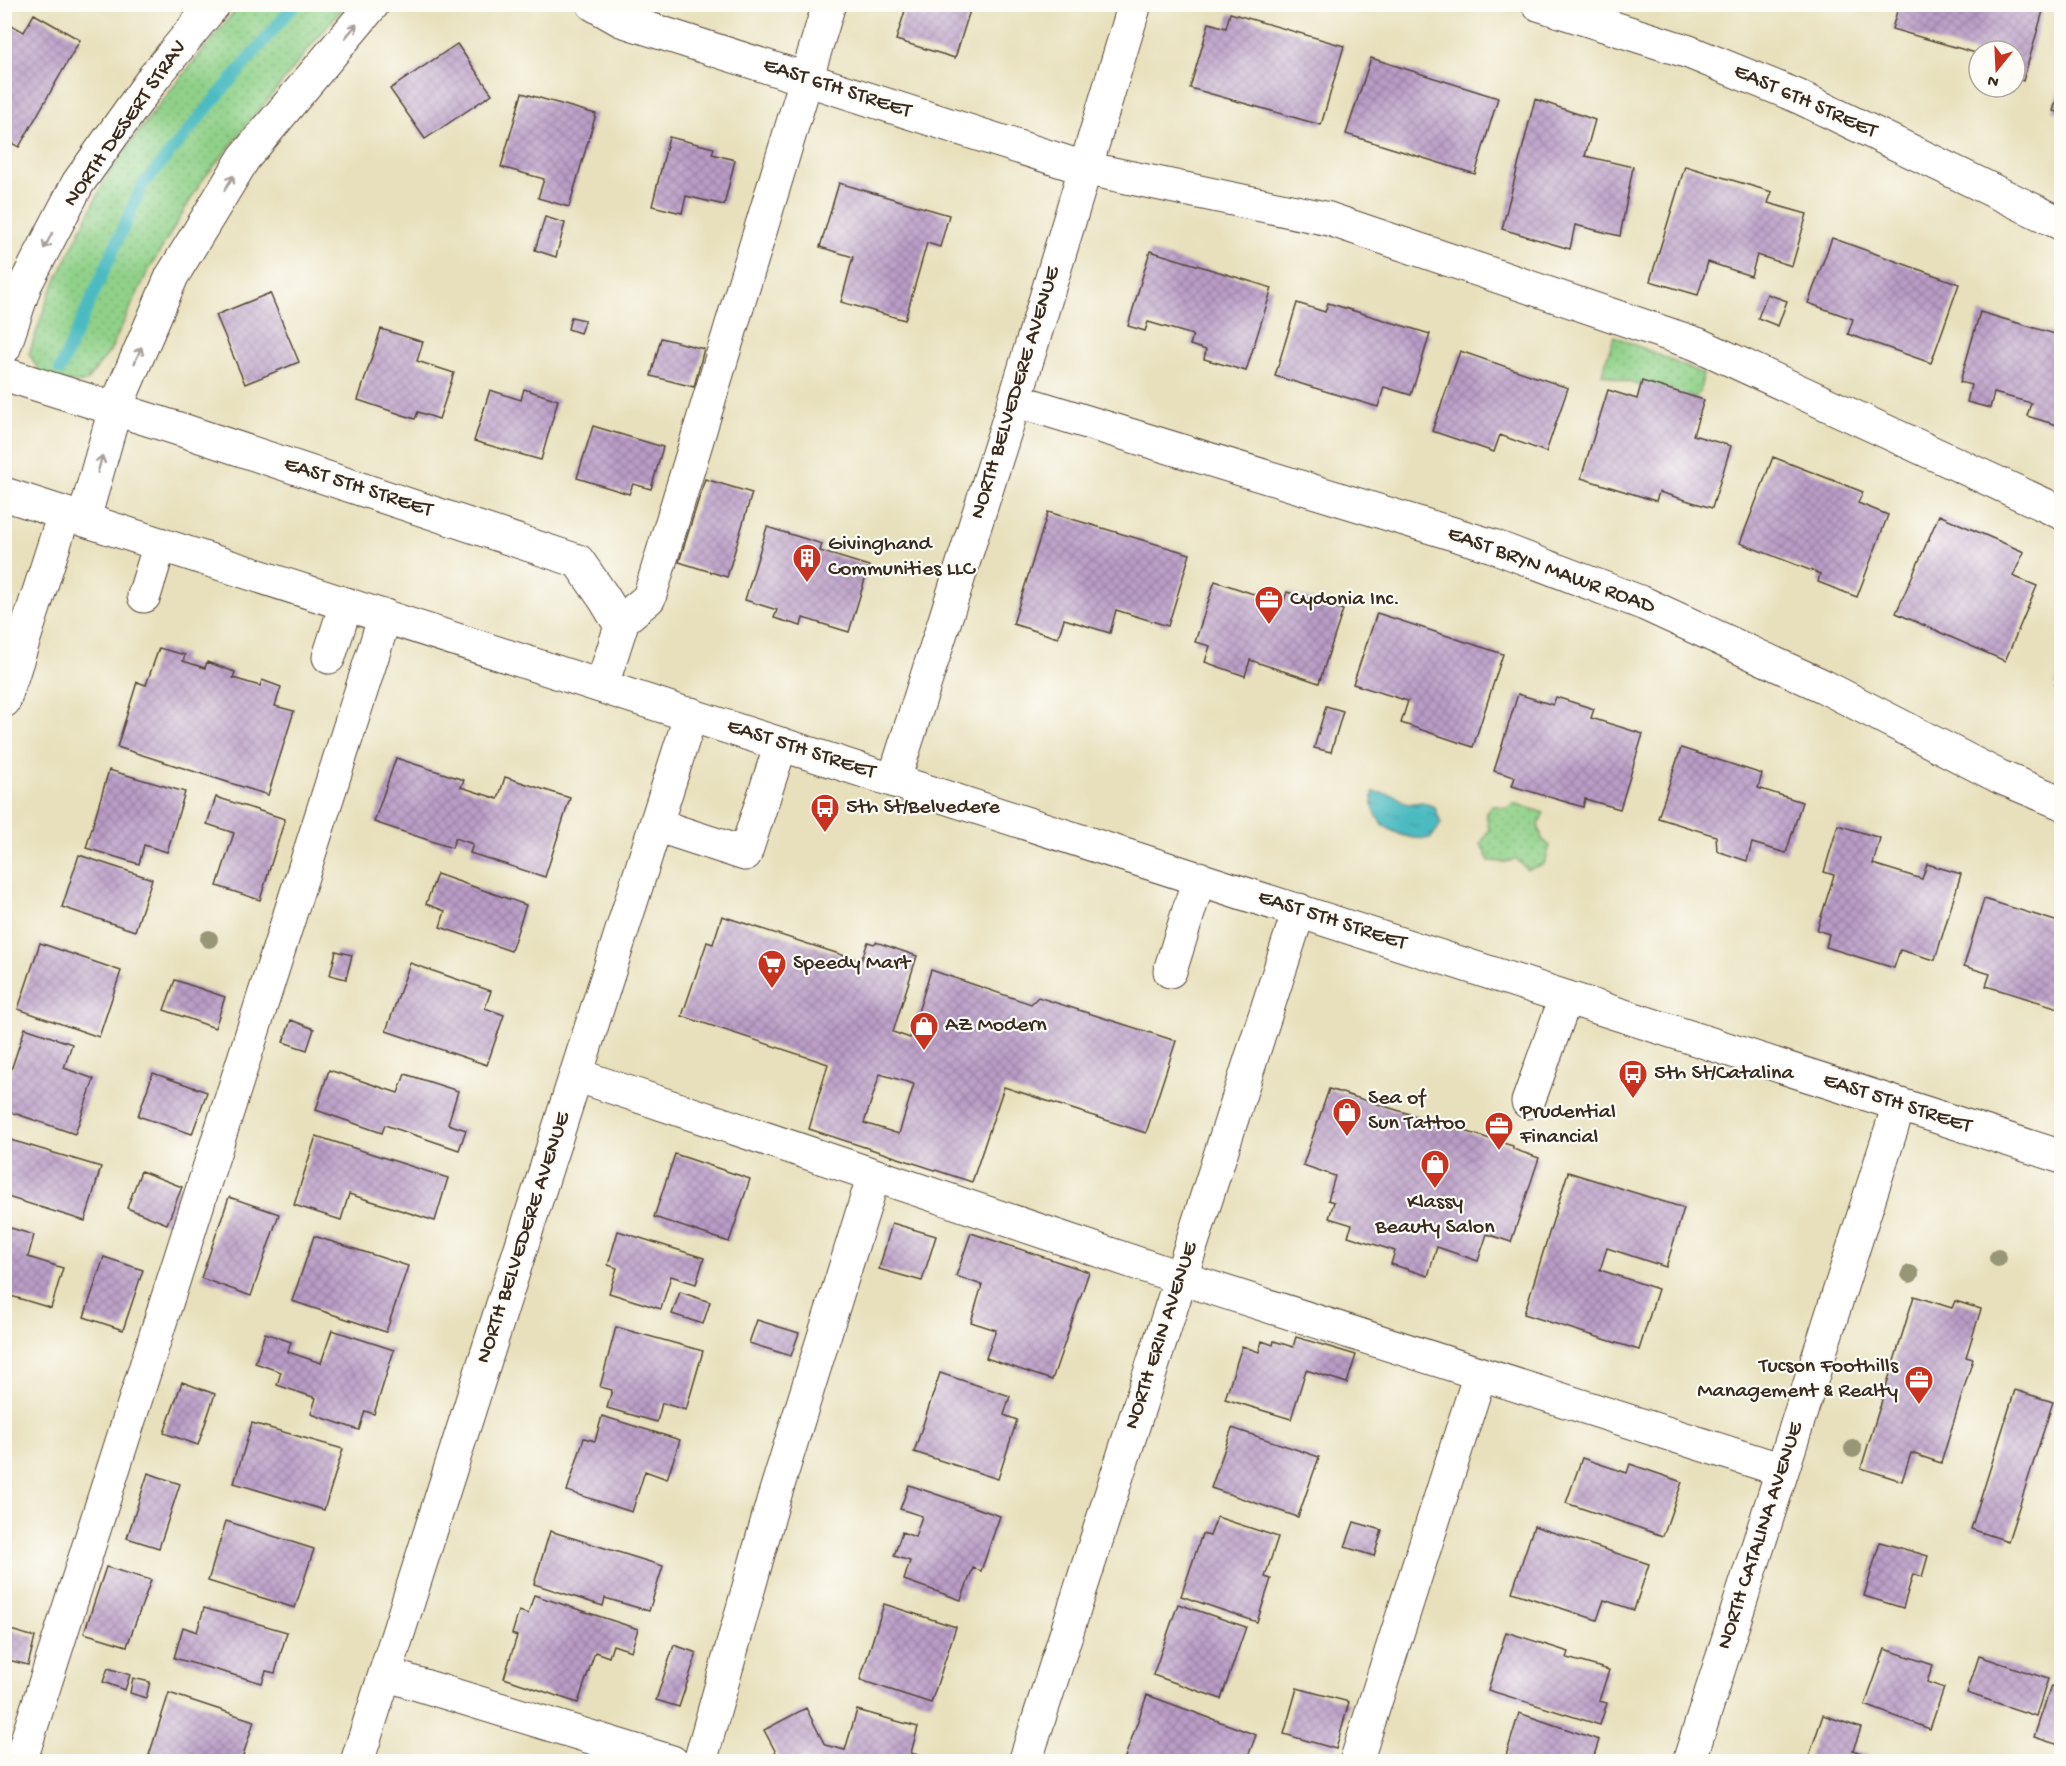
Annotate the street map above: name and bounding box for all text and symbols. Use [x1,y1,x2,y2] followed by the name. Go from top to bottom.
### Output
[344,23,357,39] one-way arrow
[59,35,193,213] street label: NORTH DESERT STRAV
[1967,39,2027,99] north arrow
[760,53,916,126] street label: EAST 6TH STREET
[1729,59,1882,146] street label: EAST 6TH STREET
[1985,69,2001,91] text: N
[223,175,235,192] one-way arrow
[42,231,53,249] one-way arrow
[965,262,1067,522] street label: NORTH BELVEDERE AVENUE
[133,346,144,364] one-way arrow
[281,452,437,525] street label: EAST 5TH STREET
[94,455,106,474] one-way arrow
[1444,521,1659,621] street label: EAST BRYN MAWR ROAD
[828,532,977,583] place label: Givinghand Communities LLC
[791,542,823,584] building icon: Givinghand Communities LLC
[1253,584,1285,626] office icon: Cydonia Inc.
[1290,587,1400,613] place label: Cydonia Inc.
[724,714,880,787] street label: EAST 5TH STREET
[809,792,841,834] bus stop icon: 5th St/Belvedere
[846,795,1001,821] place label: 5th St/Belvedere
[1255,885,1411,958] street label: EAST 5TH STREET
[756,948,788,990] supermarket icon: Speedy Mart
[793,951,912,977] place label: Speedy Mart
[908,1010,940,1052] shop icon: AZ Modern
[945,1013,1047,1039] place label: AZ Modern
[1617,1058,1649,1100] bus stop icon: 5th St/Catalina
[1654,1061,1794,1087] place label: 5th St/Catalina
[1820,1068,1976,1141] street label: EAST 5TH STREET
[1368,1086,1466,1137] place label: Sea of Sun Tattoo
[1331,1096,1363,1138] shop icon: Sea of Sun Tattoo
[1519,1100,1616,1151] place label: Prudential Financial
[471,1108,577,1367] street label: NORTH BELVEDERE AVENUE
[1483,1110,1515,1152] office icon: Prudential Financial
[1419,1148,1451,1190] shop icon: Klassy Beauty Salon
[1374,1190,1495,1241] place label: Klassy Beauty Salon
[1119,1238,1205,1433] street label: NORTH ERIN AVENUE
[1697,1354,1899,1405] place label: Tucson Foothills Management & Realty
[1903,1364,1935,1406] office icon: Tucson Foothills Management & Realty
[1712,1418,1810,1653] street label: NORTH CATALINA AVENUE

